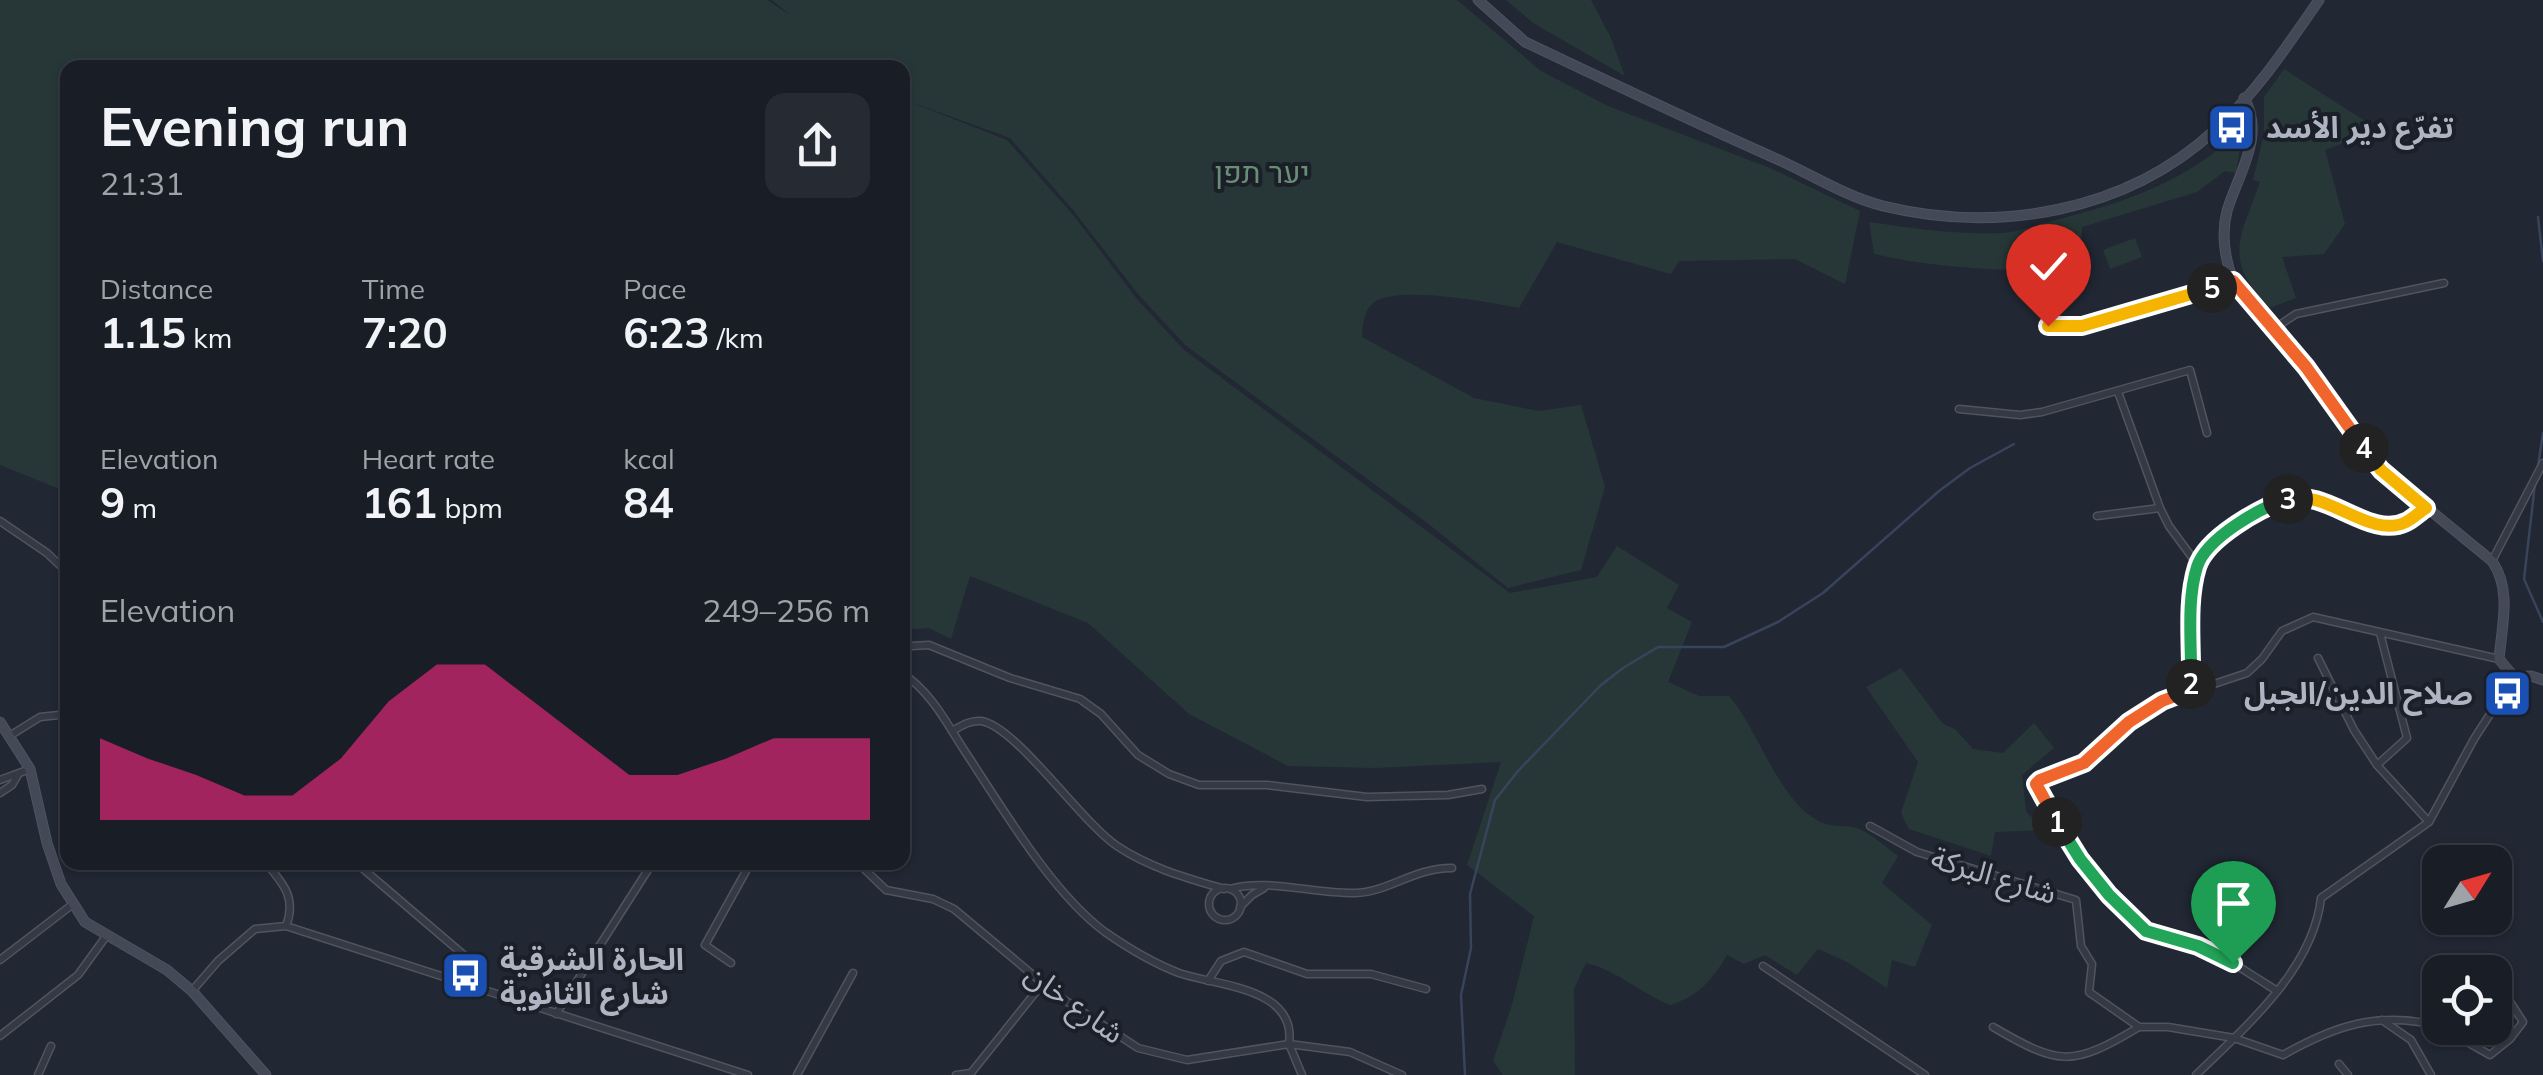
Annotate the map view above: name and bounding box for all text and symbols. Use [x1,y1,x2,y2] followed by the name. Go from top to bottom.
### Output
[100,91,409,160] text: Evening run
[765,93,870,198] button: share
[2205,101,2257,153] bus stop icon: تفرّع دير الأسد
[2266,108,2454,150] place label: تفرّع دير الأسد
[1214,153,1310,191] park label: יער תפן
[100,163,184,203] text: 21:31
[2006,224,2091,327] pin
[2021,239,2076,294] icon: check
[2187,263,2237,313] pin: 5
[2204,270,2220,305] text: 5
[100,271,213,306] text: Distance
[362,271,425,306] text: Time
[623,271,687,306] text: Pace
[100,306,186,359] text: 1.15
[362,306,448,359] text: 7:20
[623,306,709,359] text: 6:23
[186,320,232,355] text: km
[709,320,764,355] text: /km
[2339,423,2389,473] pin: 4
[2356,430,2372,465] text: 4
[100,441,218,476] text: Elevation
[362,441,495,476] text: Heart rate
[623,441,675,476] text: kcal
[2263,474,2313,524] pin: 3
[100,476,125,529] text: 9
[362,476,437,529] text: 161
[623,476,674,529] text: 84
[2280,481,2296,516] text: 3
[125,490,157,525] text: m
[437,490,503,525] text: bpm
[100,590,235,630] text: Elevation
[702,590,870,630] text: 249–256 m
[2166,659,2216,709] pin: 2
[2183,666,2199,701] text: 2
[2482,667,2534,719] bus stop icon: صلاح الدين/الجبل
[2244,674,2473,716] place label: صلاح الدين/الجبل
[2032,797,2082,847] pin: 1
[2049,804,2065,839] text: 1
[1926,838,2061,916] street label: شارع البركة
[2422,845,2512,935] north arrow
[2422,845,2512,1045] map controls
[2191,861,2276,964] pin
[2206,876,2261,931] icon: arrive
[500,940,684,1016] place label: الحارة الشرقية شارع الثانوية
[439,950,491,1002] bus stop icon: الحارة الشرقية شارع الثانوية
[1016,954,1132,1055] street label: شارع خان
[2422,955,2512,1045] button: locate

